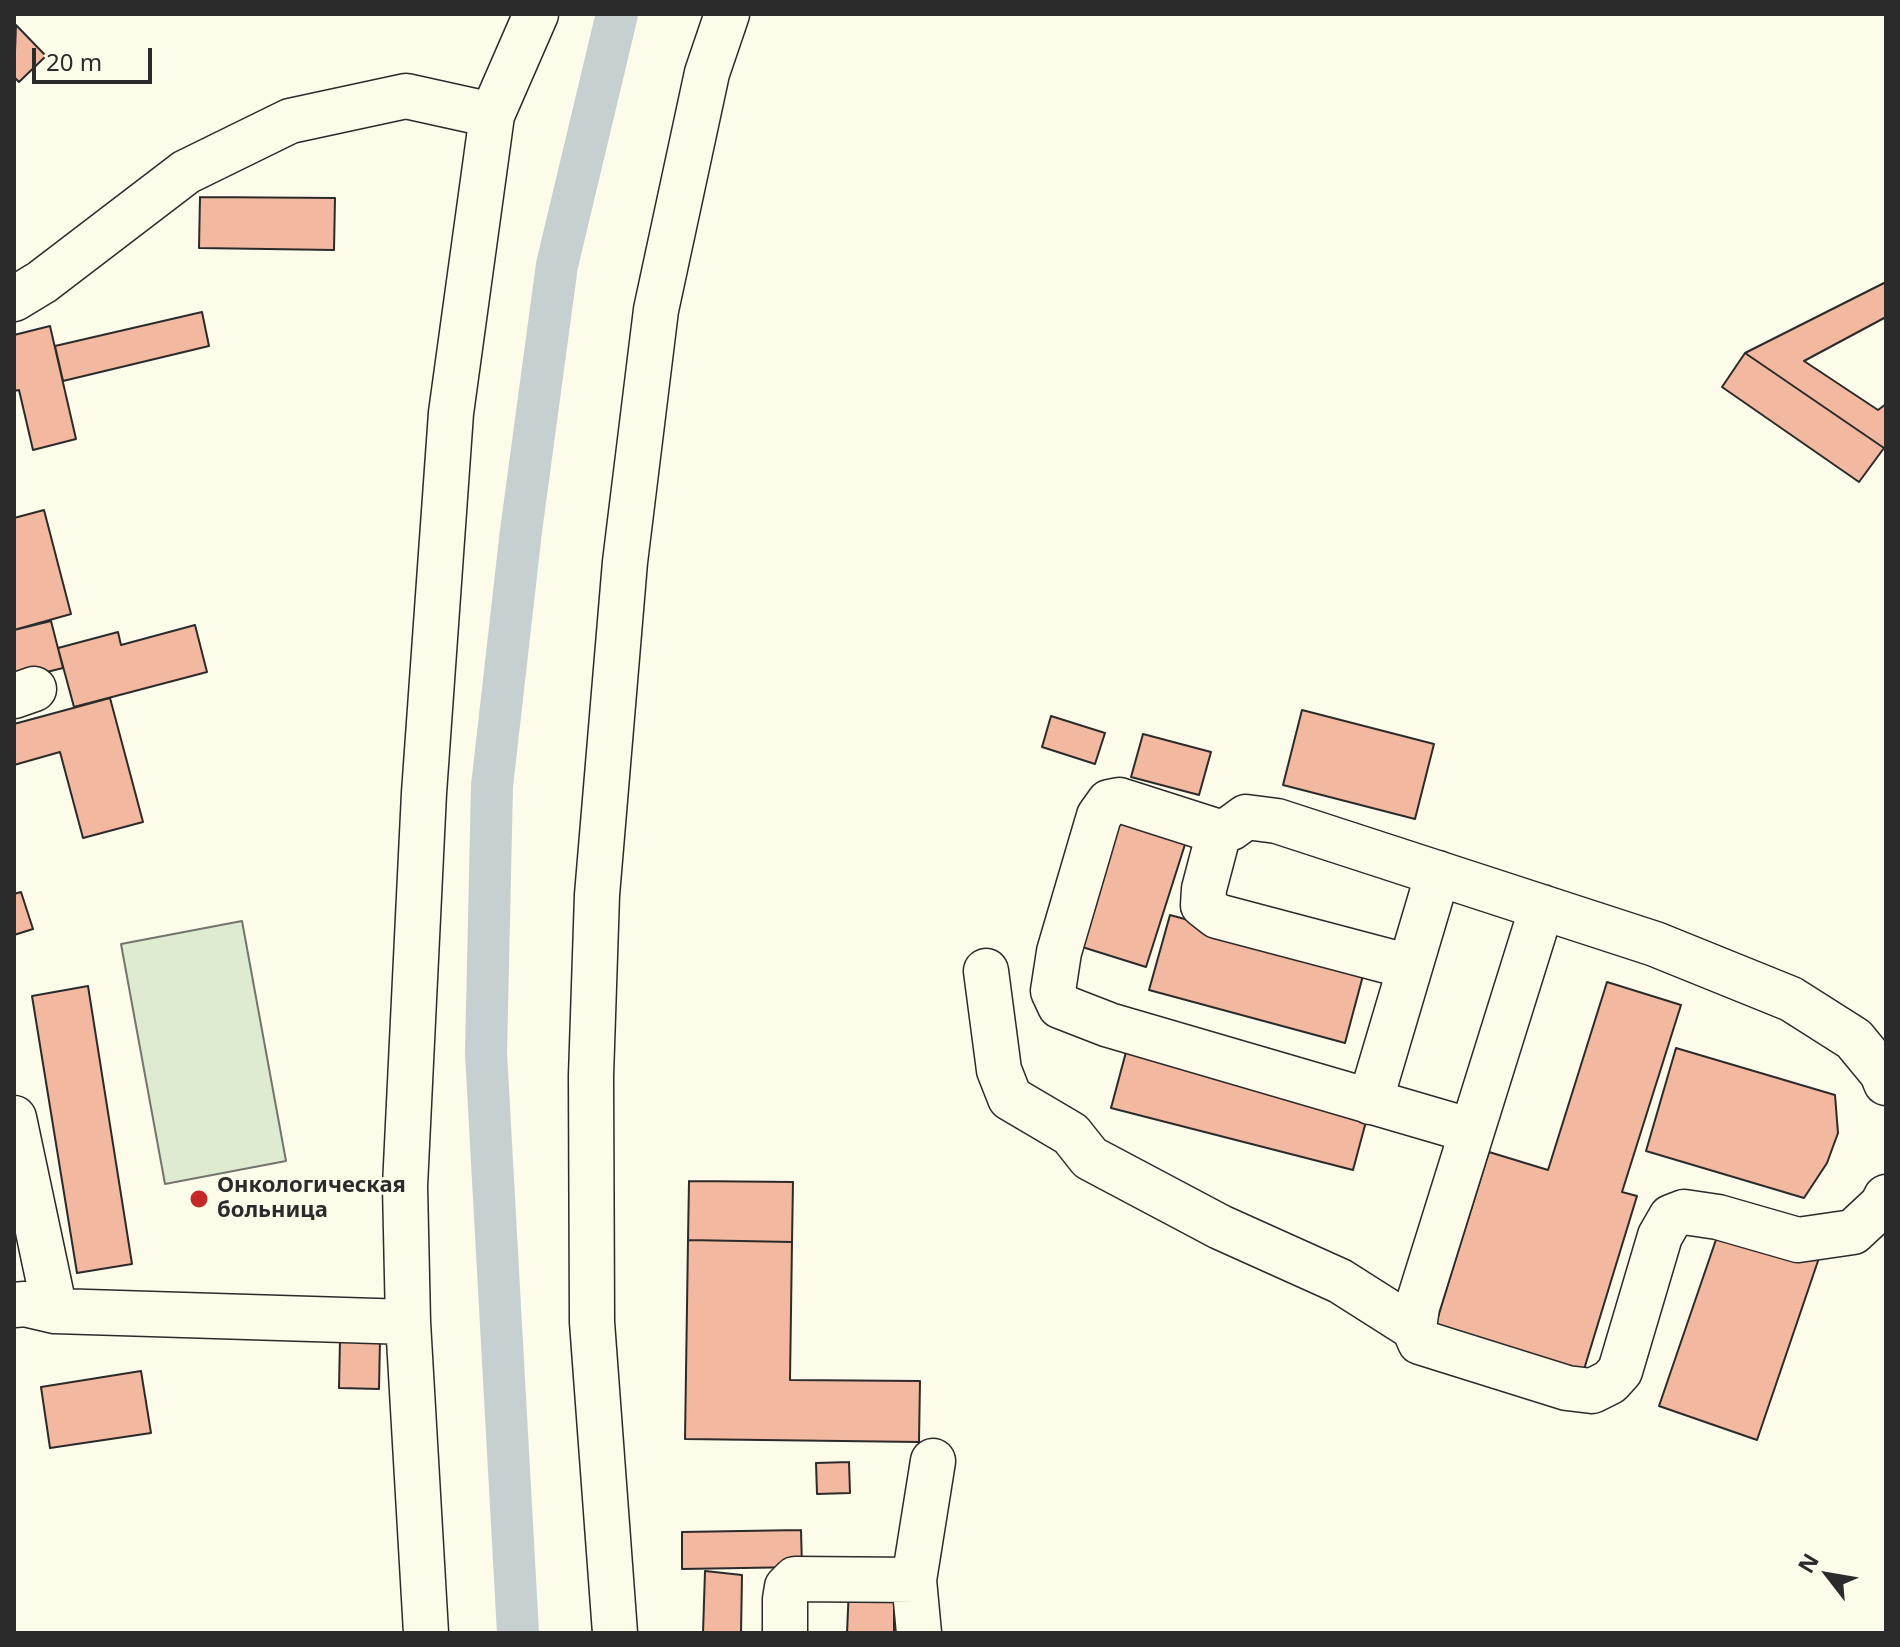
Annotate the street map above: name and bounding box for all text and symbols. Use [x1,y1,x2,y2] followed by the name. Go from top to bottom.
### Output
[36,32,156,82] scale bar
[46,45,102,78] text: 20 m
[217,1173,406,1224] place label: Онкологическая больница
[188,1188,210,1210] marker: Онкологическая больница
[1788,1535,1868,1615] north arrow
[1790,1547,1825,1578] text: N

